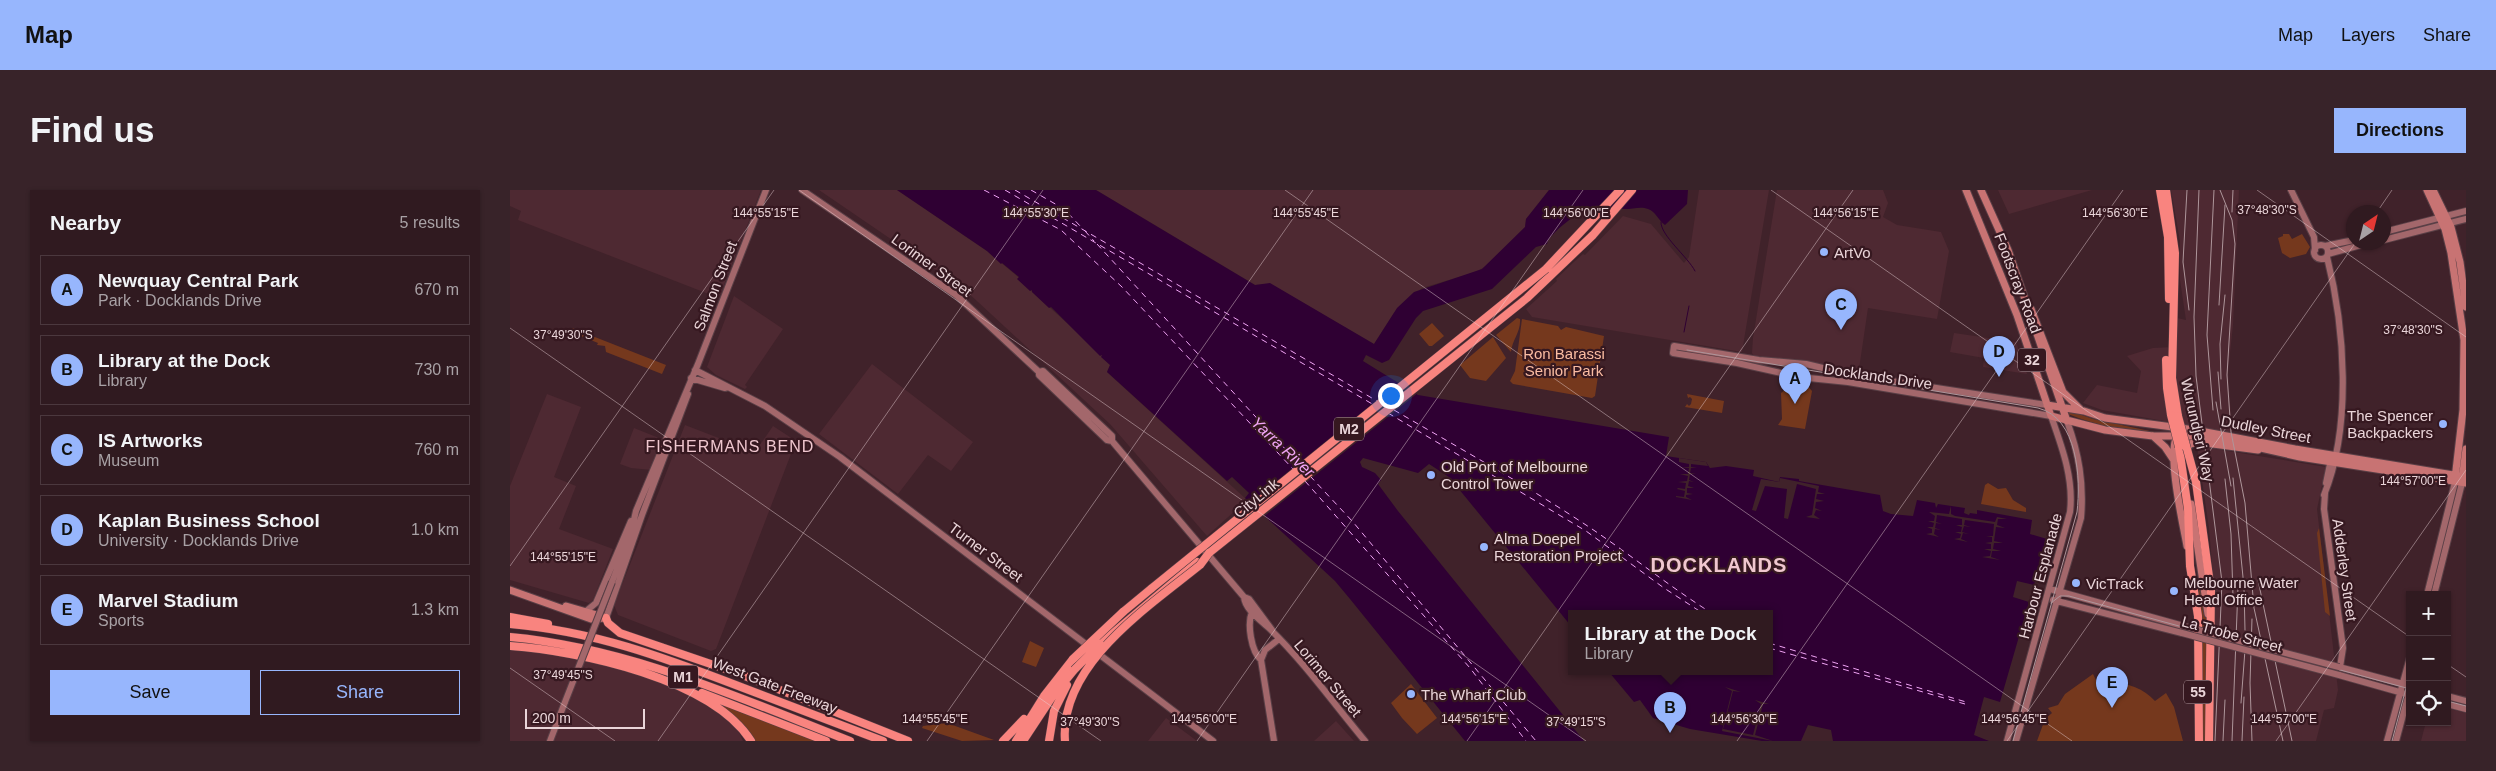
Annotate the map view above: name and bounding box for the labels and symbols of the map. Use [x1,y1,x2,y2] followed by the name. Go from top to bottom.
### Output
[2237,203,2297,217] text: 37°48'30"S
[2346,205,2391,250] north arrow
[733,206,799,220] text: 144°55'15"E
[1003,206,1069,220] text: 144°55'30"E
[1273,206,1339,220] text: 144°55'45"E
[1543,206,1609,220] text: 144°56'00"E
[1813,206,1879,220] text: 144°56'15"E
[2082,206,2148,220] text: 144°56'30"E
[889,230,976,300] street label: Lorimer Street
[1991,231,2045,335] street label: Footscray Road
[690,238,740,333] street label: Salmon Street
[1834,244,1871,261] place label: ArtVo
[1818,246,1830,258] marker: ArtVo
[1825,289,1857,330] pin: C
[2383,323,2443,337] text: 37°48'30"S
[533,328,593,342] text: 37°49'30"S
[1983,336,2015,377] pin: D
[1523,345,1605,379] park label: Ron Barassi Senior Park
[2018,348,2046,372] road number: 32
[1823,360,1933,392] street label: Docklands Drive
[1779,363,1811,404] pin: A
[2178,377,2218,484] street label: Wurundjeri Way
[1378,383,1404,409] your location
[2347,407,2433,441] place label: The Spencer Backpackers
[2220,412,2313,446] street label: Dudley Street
[1248,414,1318,481] water label: Yarra River
[1334,418,1364,440] road number: M2
[2437,418,2449,430] marker: The Spencer Backpackers
[646,438,814,455] district label: FISHERMANS BEND
[1441,458,1588,492] place label: Old Port of Melbourne Control Tower
[1425,469,1437,481] marker: Old Port of Melbourne Control Tower
[1230,474,1282,521] street label: CityLink
[2380,474,2446,488] text: 144°57'00"E
[2015,511,2065,641] street label: Harbour Esplanade
[2329,518,2361,623] street label: Adderley Street
[946,519,1027,586] street label: Turner Street
[1494,530,1622,564] place label: Alma Doepel Restoration Project
[1478,541,1490,553] marker: Alma Doepel Restoration Project
[530,550,596,564] text: 144°55'15"E
[1651,554,1787,576] district label: DOCKLANDS
[2184,574,2299,608] place label: Melbourne Water Head Office
[2086,575,2144,592] place label: VicTrack
[2070,577,2082,589] marker: VicTrack
[2168,585,2180,597] marker: Melbourne Water Head Office
[2180,612,2285,656] street label: La Trobe Street
[1291,636,1366,720] street label: Lorimer Street
[710,653,840,717] street label: West Gate Freeway
[668,666,698,688] road number: M1
[2096,667,2128,708] pin: E
[533,668,593,682] text: 37°49'45"S
[2184,681,2212,704] road number: 55
[1421,686,1526,703] place label: The Wharf Club
[1405,688,1417,700] marker: The Wharf Club
[1654,692,1686,733] pin: B
[525,706,645,729] scale bar
[902,712,968,726] text: 144°55'45"E
[1171,712,1237,726] text: 144°56'00"E
[1441,712,1507,726] text: 144°56'15"E
[1711,712,1777,726] text: 144°56'30"E
[1981,712,2047,726] text: 144°56'45"E
[2251,712,2317,726] text: 144°57'00"E
[1060,715,1120,729] text: 37°49'30"S
[1546,715,1606,729] text: 37°49'15"S

